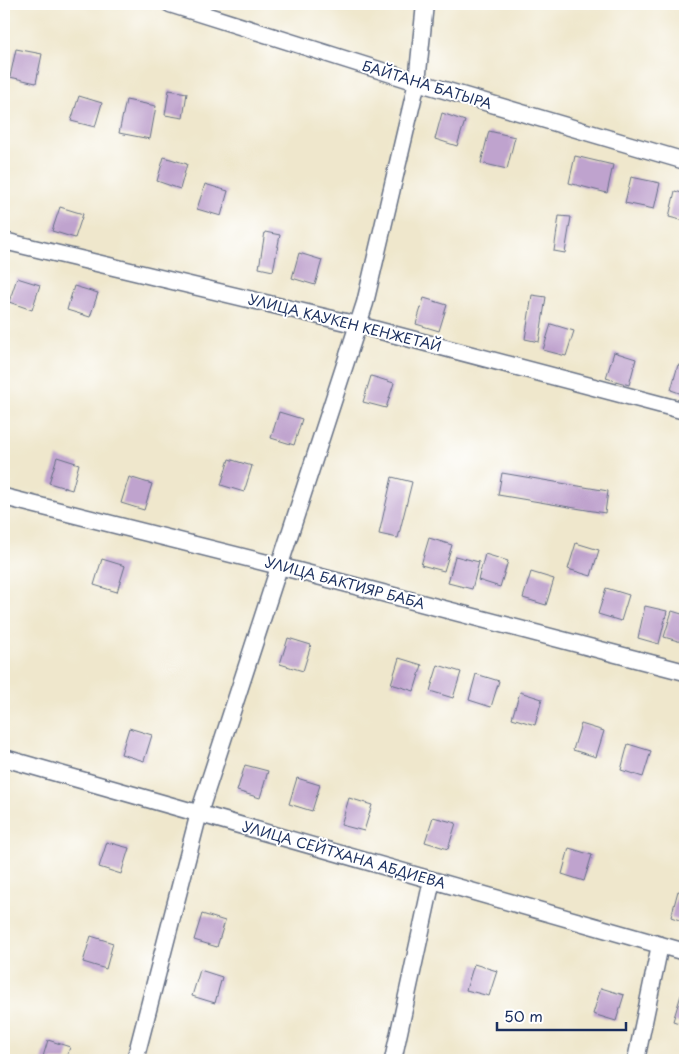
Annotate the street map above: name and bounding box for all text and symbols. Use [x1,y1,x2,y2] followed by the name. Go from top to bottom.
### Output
[360,55,495,114] street label: БАЙТАНА БАТЫРА
[246,288,444,357] street label: УЛИЦА КАУКЕН КЕНЖЕТАЙ
[263,551,428,614] street label: УЛИЦА БАКТИЯР БАБА
[240,815,448,894] street label: УЛИЦА СЕЙТХАНА АБДИЕВА
[497,999,625,1031] scale bar
[504,1004,543,1027] text: 50 m

